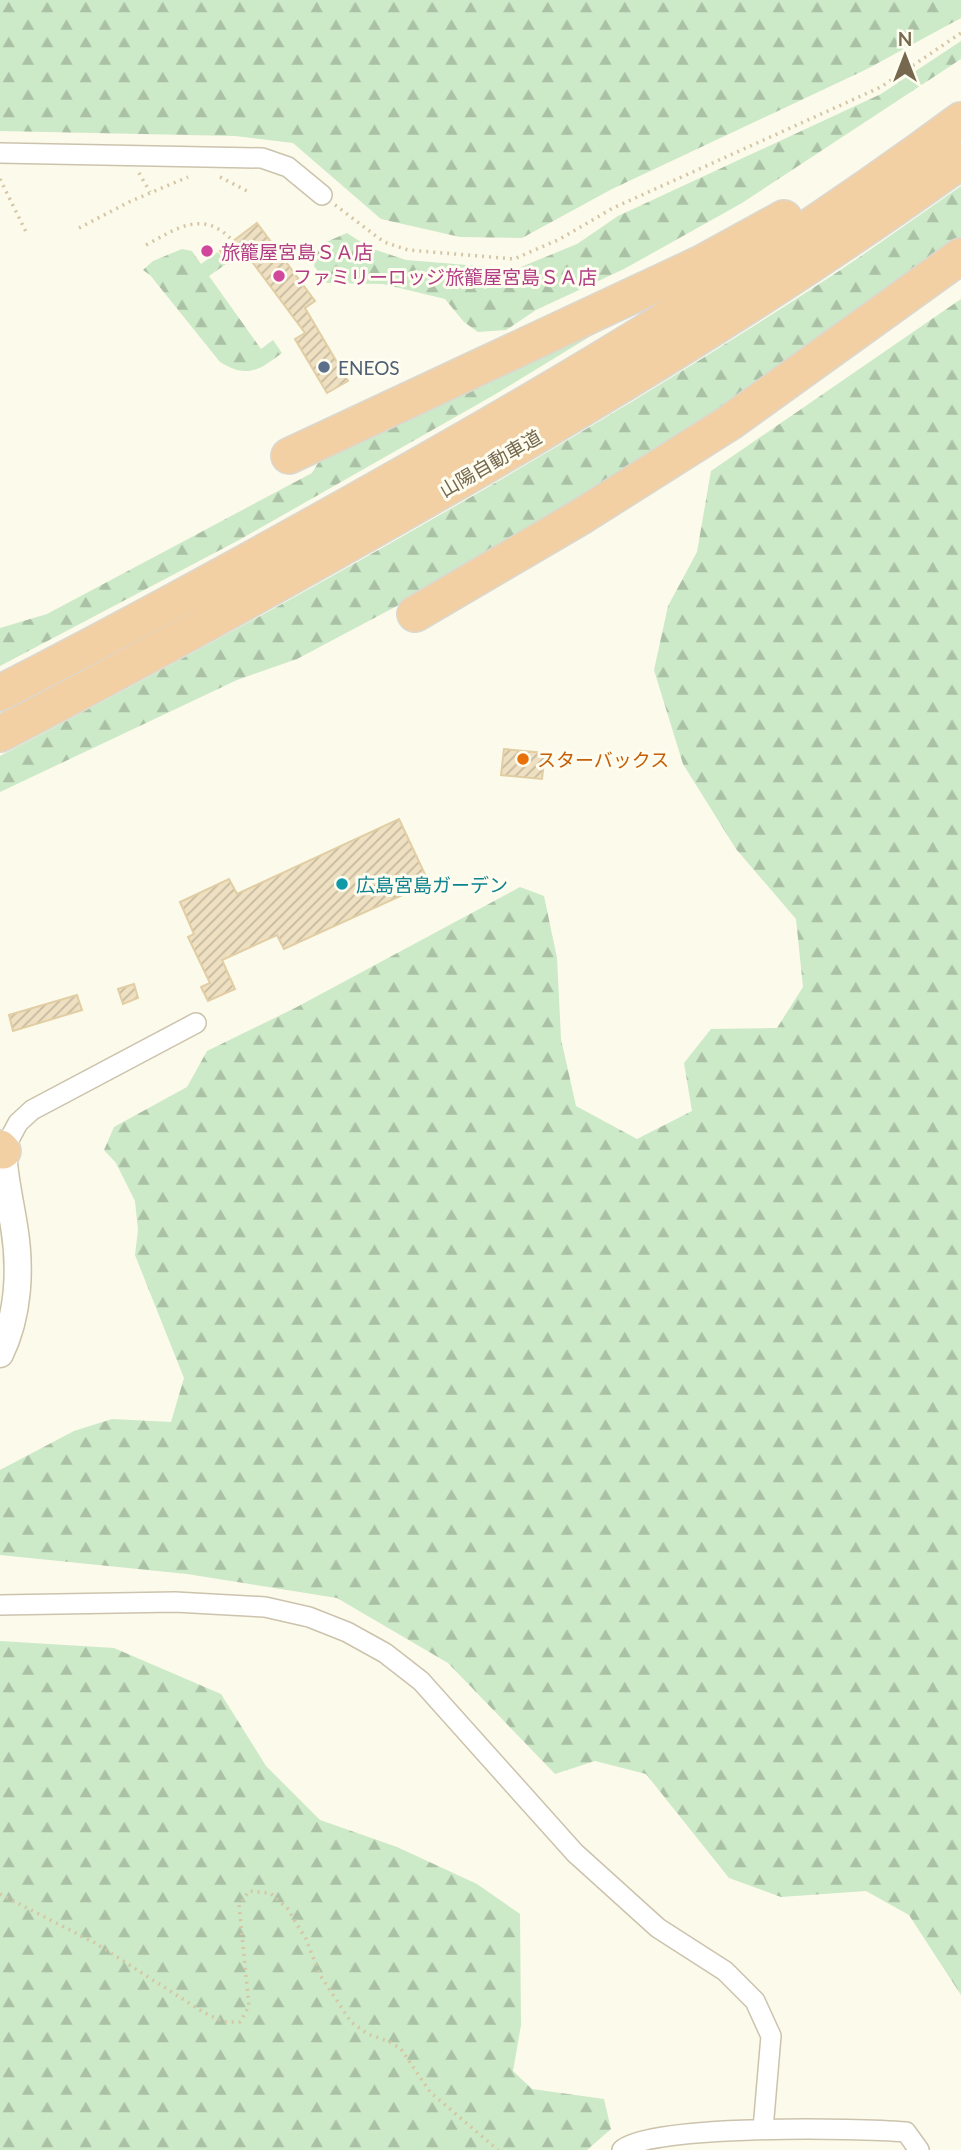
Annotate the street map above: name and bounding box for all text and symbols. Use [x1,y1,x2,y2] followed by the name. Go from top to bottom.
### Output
[870,21,940,91] north arrow
[898,27,912,50] text: N
[221,240,373,263] place label: 旅籠屋宮島ＳＡ店
[199,243,215,259] marker: 旅籠屋宮島ＳＡ店
[293,265,597,288] place label: ファミリーロッジ旅籠屋宮島ＳＡ店
[271,268,287,284] marker: ファミリーロッジ旅籠屋宮島ＳＡ店
[338,356,400,379] place label: ENEOS
[316,359,332,375] marker: ENEOS
[435,425,545,501] street label: 山陽自動車道
[537,748,669,771] place label: スターバックス
[515,751,531,767] marker: スターバックス
[356,873,508,896] place label: 広島宮島ガーデン
[334,876,350,892] marker: 広島宮島ガーデン

